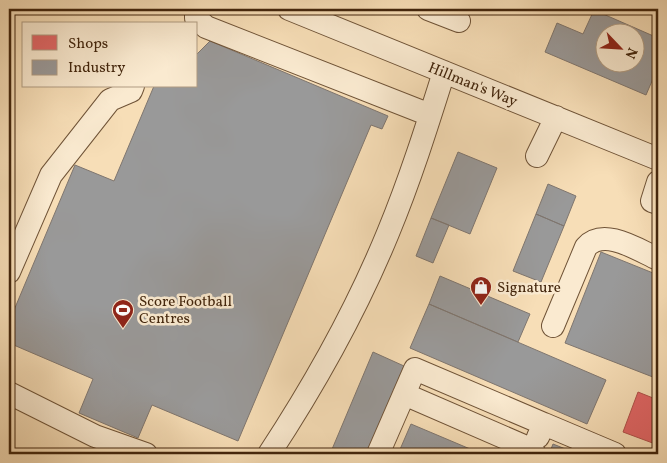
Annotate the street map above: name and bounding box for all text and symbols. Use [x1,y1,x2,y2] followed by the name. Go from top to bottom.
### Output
[22,22,198,88] legend
[594,22,644,72] north arrow
[68,34,108,55] text: Shops
[620,44,641,61] text: N
[68,58,125,79] text: Industry
[425,58,520,113] street label: Hillman's Way
[469,275,493,306] shop icon: Signature
[497,278,561,299] place label: Signature
[139,292,232,330] place label: Score Football Centres
[111,298,135,329] sports icon: Score Football Centres

